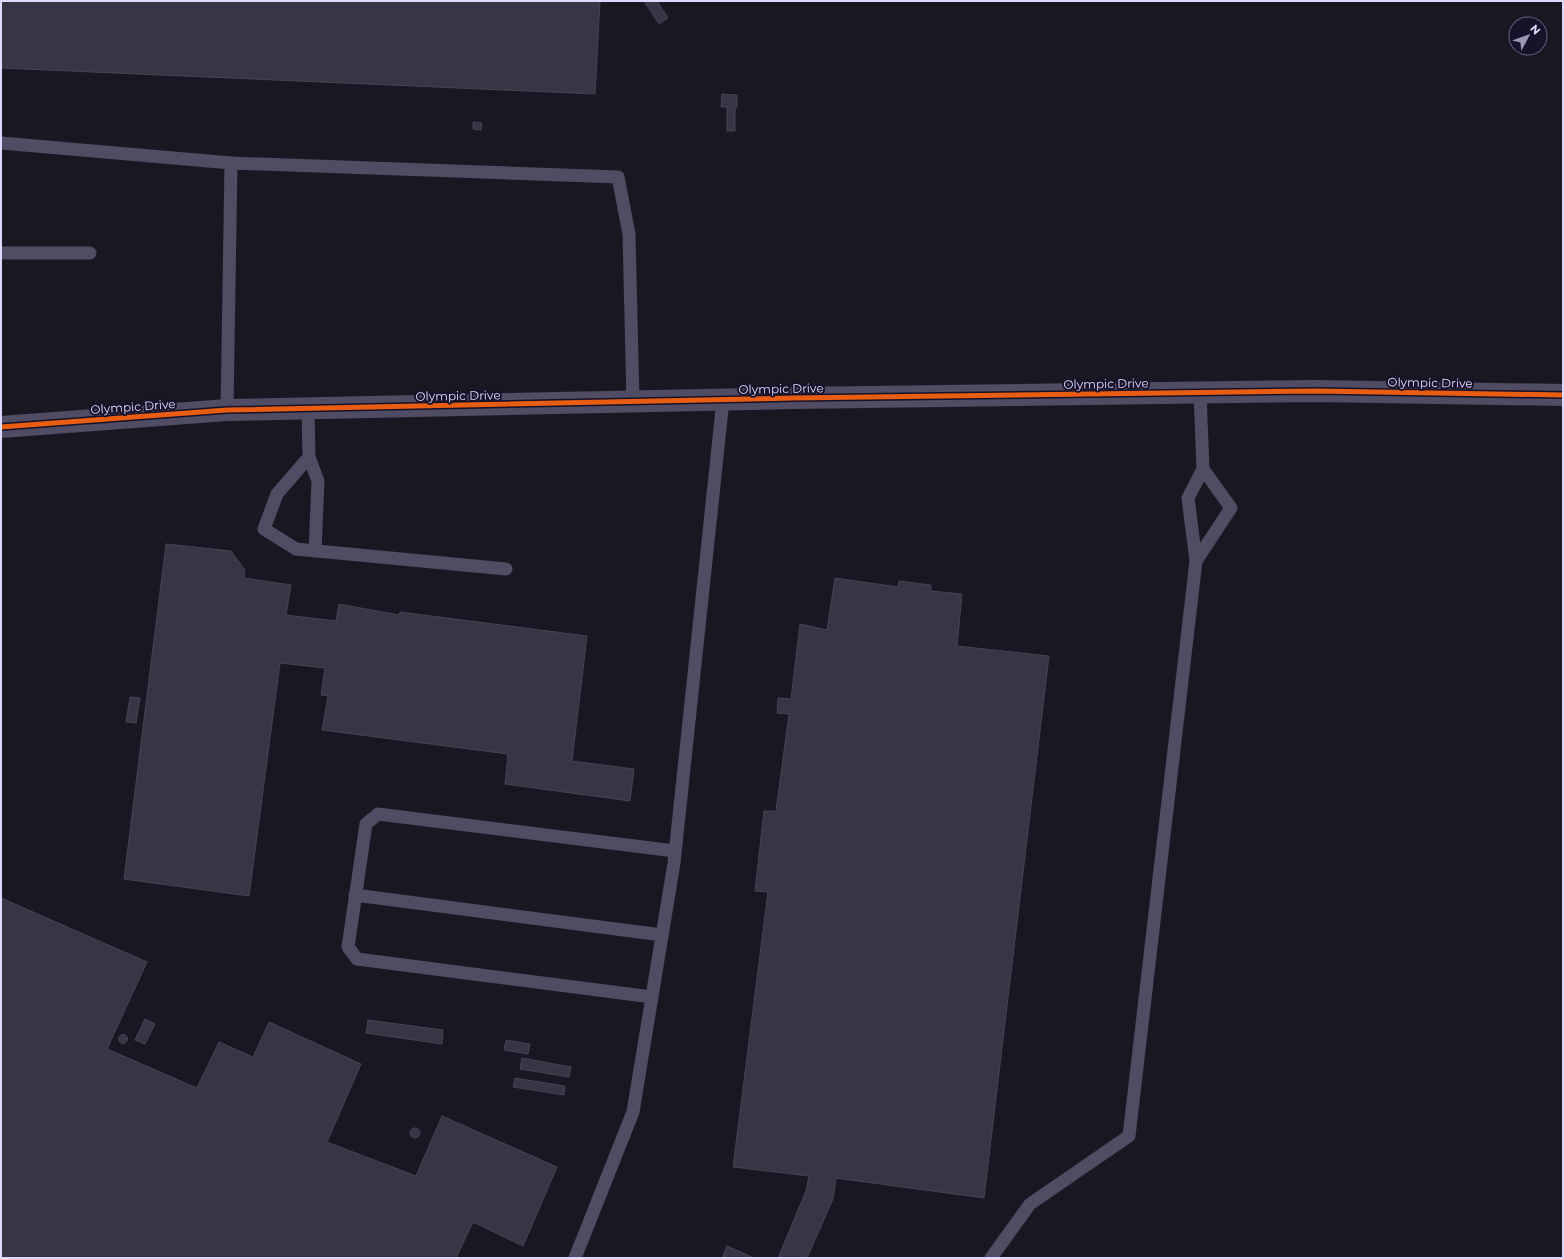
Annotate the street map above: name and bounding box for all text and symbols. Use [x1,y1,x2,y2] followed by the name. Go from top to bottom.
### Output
[1508,16,1548,56] north arrow
[1527,21,1544,37] text: N
[1387,374,1473,391] street label: Olympic Drive
[1063,375,1149,392] street label: Olympic Drive
[738,380,824,397] street label: Olympic Drive
[415,387,501,404] street label: Olympic Drive
[90,396,176,417] street label: Olympic Drive

